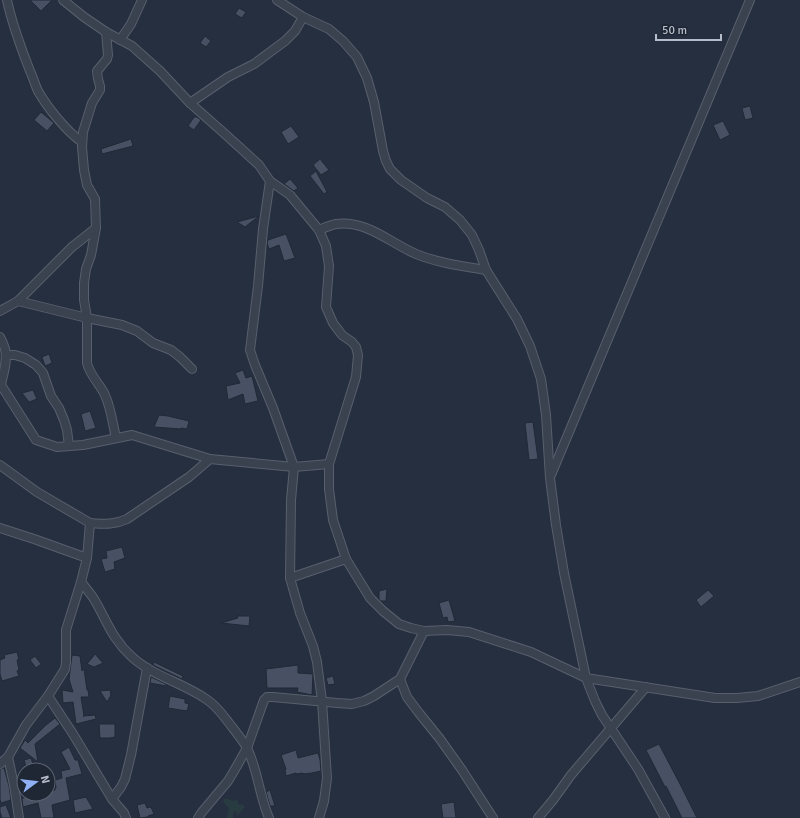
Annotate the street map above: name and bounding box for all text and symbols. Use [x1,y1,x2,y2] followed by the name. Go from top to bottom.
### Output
[656,16,721,42] scale bar
[662,23,687,38] text: 50 m
[16,762,56,802] north arrow
[38,774,52,785] text: N

